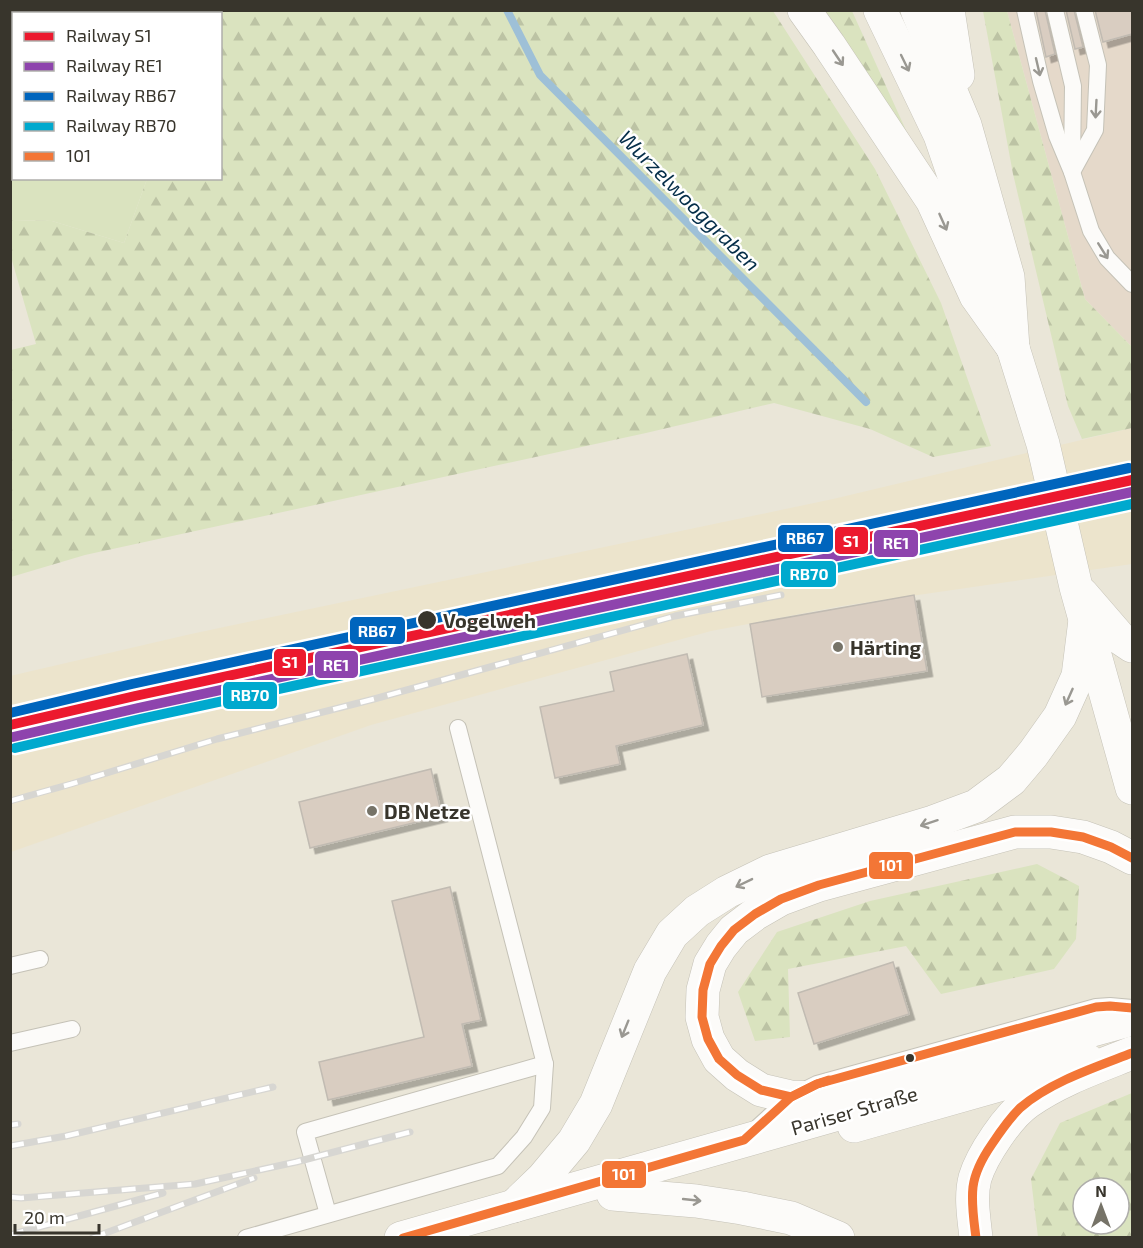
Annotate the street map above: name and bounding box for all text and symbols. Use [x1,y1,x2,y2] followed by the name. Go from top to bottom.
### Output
[12,12,222,180] legend
[66,24,152,46] text: Railway S1
[832,49,844,66] one-way arrow
[66,54,163,76] text: Railway RE1
[900,54,912,72] one-way arrow
[1033,57,1044,77] one-way arrow
[66,84,176,106] text: Railway RB67
[1091,99,1102,119] one-way arrow
[66,114,177,136] text: Railway RB70
[614,124,766,276] water label: Wurzelwooggraben
[66,144,91,166] text: 101
[937,213,949,231] one-way arrow
[1096,242,1109,259] one-way arrow
[777,524,834,553] line badge: RB67
[834,526,869,555] line badge: S1
[786,528,825,547] text: RB67
[873,529,919,558] line badge: RE1
[843,531,859,550] text: S1
[883,533,909,552] text: RE1
[780,560,837,588] line badge: RB70
[789,564,829,583] text: RB70
[443,608,536,632] place label: Vogelweh
[416,609,438,631] marker: Vogelweh
[349,616,406,645] line badge: RB67
[358,621,397,640] text: RB67
[850,635,921,659] place label: Härting
[831,640,845,654] marker: Härting
[273,648,307,677] line badge: S1
[314,650,359,679] line badge: RE1
[282,652,298,671] text: S1
[323,655,349,674] text: RE1
[222,681,278,710] line badge: RB70
[230,685,270,704] text: RB70
[1063,687,1074,706] one-way arrow
[384,799,470,823] place label: DB Netze
[365,804,379,818] marker: DB Netze
[920,818,939,829] one-way arrow
[868,851,914,880] line badge: 101
[879,855,903,874] text: 101
[735,878,753,890] one-way arrow
[619,1019,630,1038] one-way arrow
[904,1052,916,1064] unlabelled marker
[788,1080,920,1140] street label: Pariser Straße
[601,1160,647,1189] line badge: 101
[612,1164,636,1183] text: 101
[1071,1176,1131,1236] north arrow
[1095,1181,1107,1200] text: N
[681,1195,701,1206] one-way arrow
[15,1197,99,1235] scale bar
[24,1206,65,1228] text: 20 m

